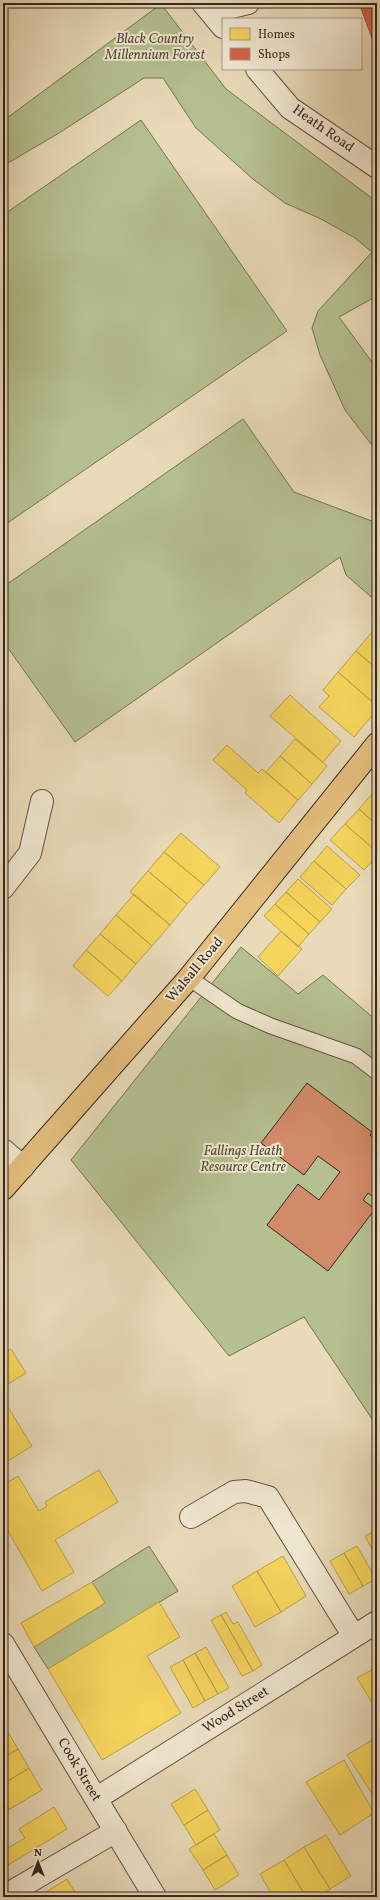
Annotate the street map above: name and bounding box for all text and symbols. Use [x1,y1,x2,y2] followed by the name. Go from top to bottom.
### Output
[222,18,362,70] legend
[258,27,295,43] text: Homes
[104,30,205,65] park label: Black Country Millennium Forest
[258,47,290,63] text: Shops
[288,101,358,157] street label: Heath Road
[162,933,228,1007] street label: Walsall Road
[200,1142,286,1177] park label: Fallings Heath Resource Centre
[199,1682,273,1738] street label: Wood Street
[53,1735,105,1805] street label: Cook Street
[18,1842,58,1882] north arrow
[34,1846,42,1861] text: N

